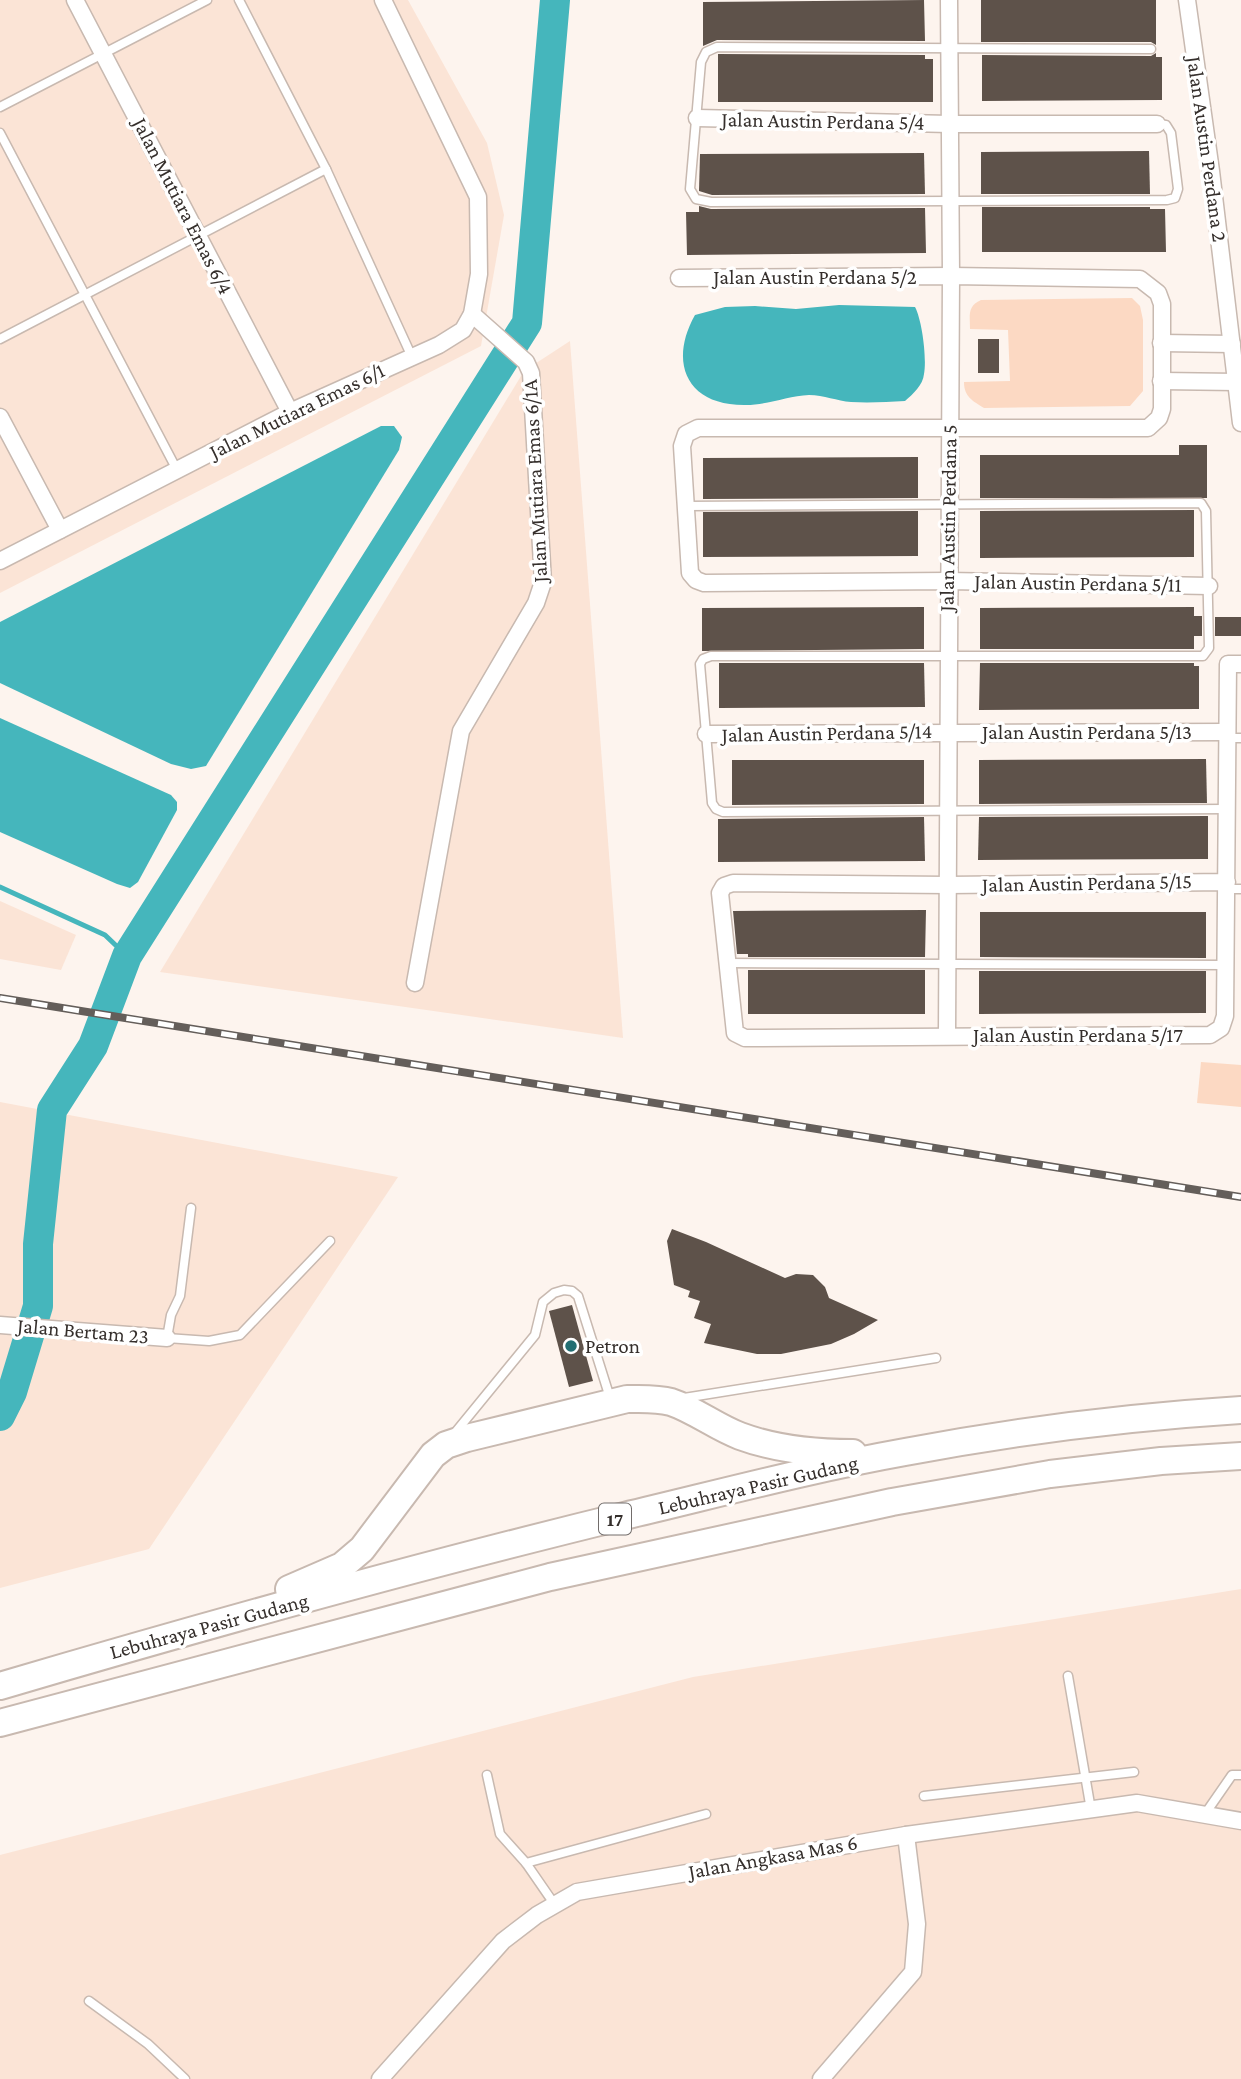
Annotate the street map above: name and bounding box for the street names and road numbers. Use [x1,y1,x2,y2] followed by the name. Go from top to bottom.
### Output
[1182,53,1232,243] street label: Jalan Austin Perdana 2
[719,107,925,135] street label: Jalan Austin Perdana 5/4
[127,112,238,298] street label: Jalan Mutiara Emas 6/4
[711,265,917,289] street label: Jalan Austin Perdana 5/2
[204,358,388,465] street label: Jalan Mutiara Emas 6/1
[518,379,552,585] street label: Jalan Mutiara Emas 6/1A
[934,424,962,614] street label: Jalan Austin Perdana 5
[972,569,1182,597] street label: Jalan Austin Perdana 5/11
[719,719,933,747] street label: Jalan Austin Perdana 5/14
[980,720,1192,744] street label: Jalan Austin Perdana 5/13
[980,869,1192,897] street label: Jalan Austin Perdana 5/15
[971,1023,1183,1047] street label: Jalan Austin Perdana 5/17
[14,1313,150,1349] street label: Jalan Bertam 23
[656,1450,860,1520] street label: Lebuhraya Pasir Gudang
[599,1504,631,1534] road number: 17
[107,1588,311,1664] street label: Lebuhraya Pasir Gudang
[685,1830,859,1884] street label: Jalan Angkasa Mas 6

